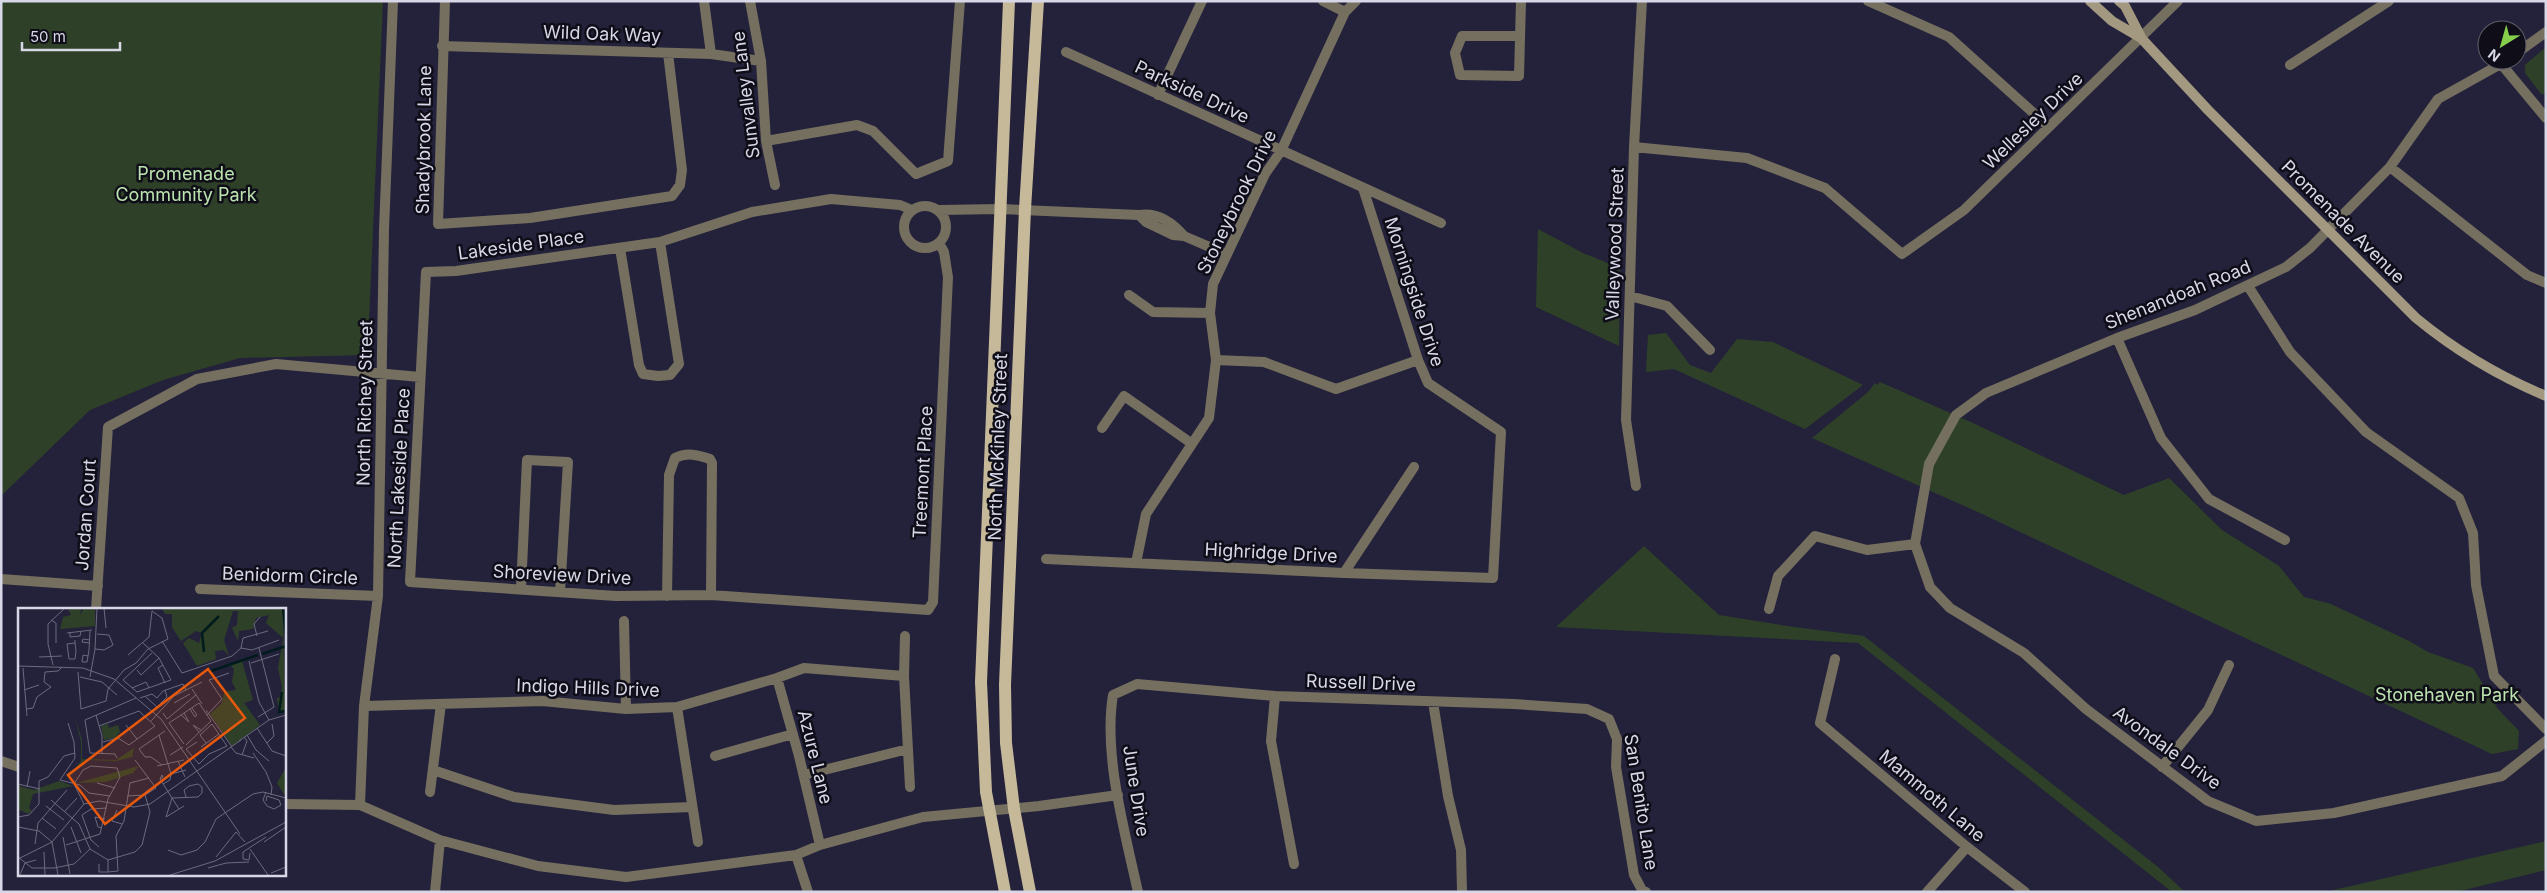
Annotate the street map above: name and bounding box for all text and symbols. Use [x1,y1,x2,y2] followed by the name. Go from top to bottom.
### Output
[22,20,120,52] scale bar
[2477,20,2527,70] north arrow
[543,21,661,46] street label: Wild Oak Way
[30,27,66,46] text: 50 m
[727,30,764,160] street label: Sunvalley Lane
[2484,46,2503,66] text: N
[1132,56,1253,127] street label: Parkside Drive
[412,65,435,215] street label: Shadybrook Lane
[1978,68,2087,173] street label: Wellesley Drive
[1193,126,1281,277] street label: Stoneybrook Drive
[2277,156,2409,288] street label: Promenade Avenue
[115,163,257,205] park label: Promenade Community Park
[1601,167,1628,321] street label: Valleywood Street
[1380,214,1449,369] street label: Morningside Drive
[456,225,585,264] street label: Lakeside Place
[2102,256,2254,333] street label: Shenandoah Road
[353,320,376,486] street label: North Richey Street
[984,353,1011,541] street label: North McKinley Street
[383,387,414,569] street label: North Lakeside Place
[909,405,936,539] street label: Treemont Place
[71,458,100,572] street label: Jordan Court
[1204,539,1338,566] street label: Highridge Drive
[492,560,632,589] street label: Shoreview Drive
[222,563,358,588] street label: Benidorm Circle
[18,608,285,876] inset map
[1306,670,1416,695] street label: Russell Drive
[516,675,660,700] street label: Indigo Hills Drive
[2375,684,2519,705] park label: Stonehaven Park
[2109,701,2225,794] street label: Avondale Drive
[794,708,837,806] street label: Azure Lane
[1620,732,1663,872] street label: San Benito Lane
[1119,744,1154,838] street label: June Drive
[1875,745,1990,846] street label: Mammoth Lane

